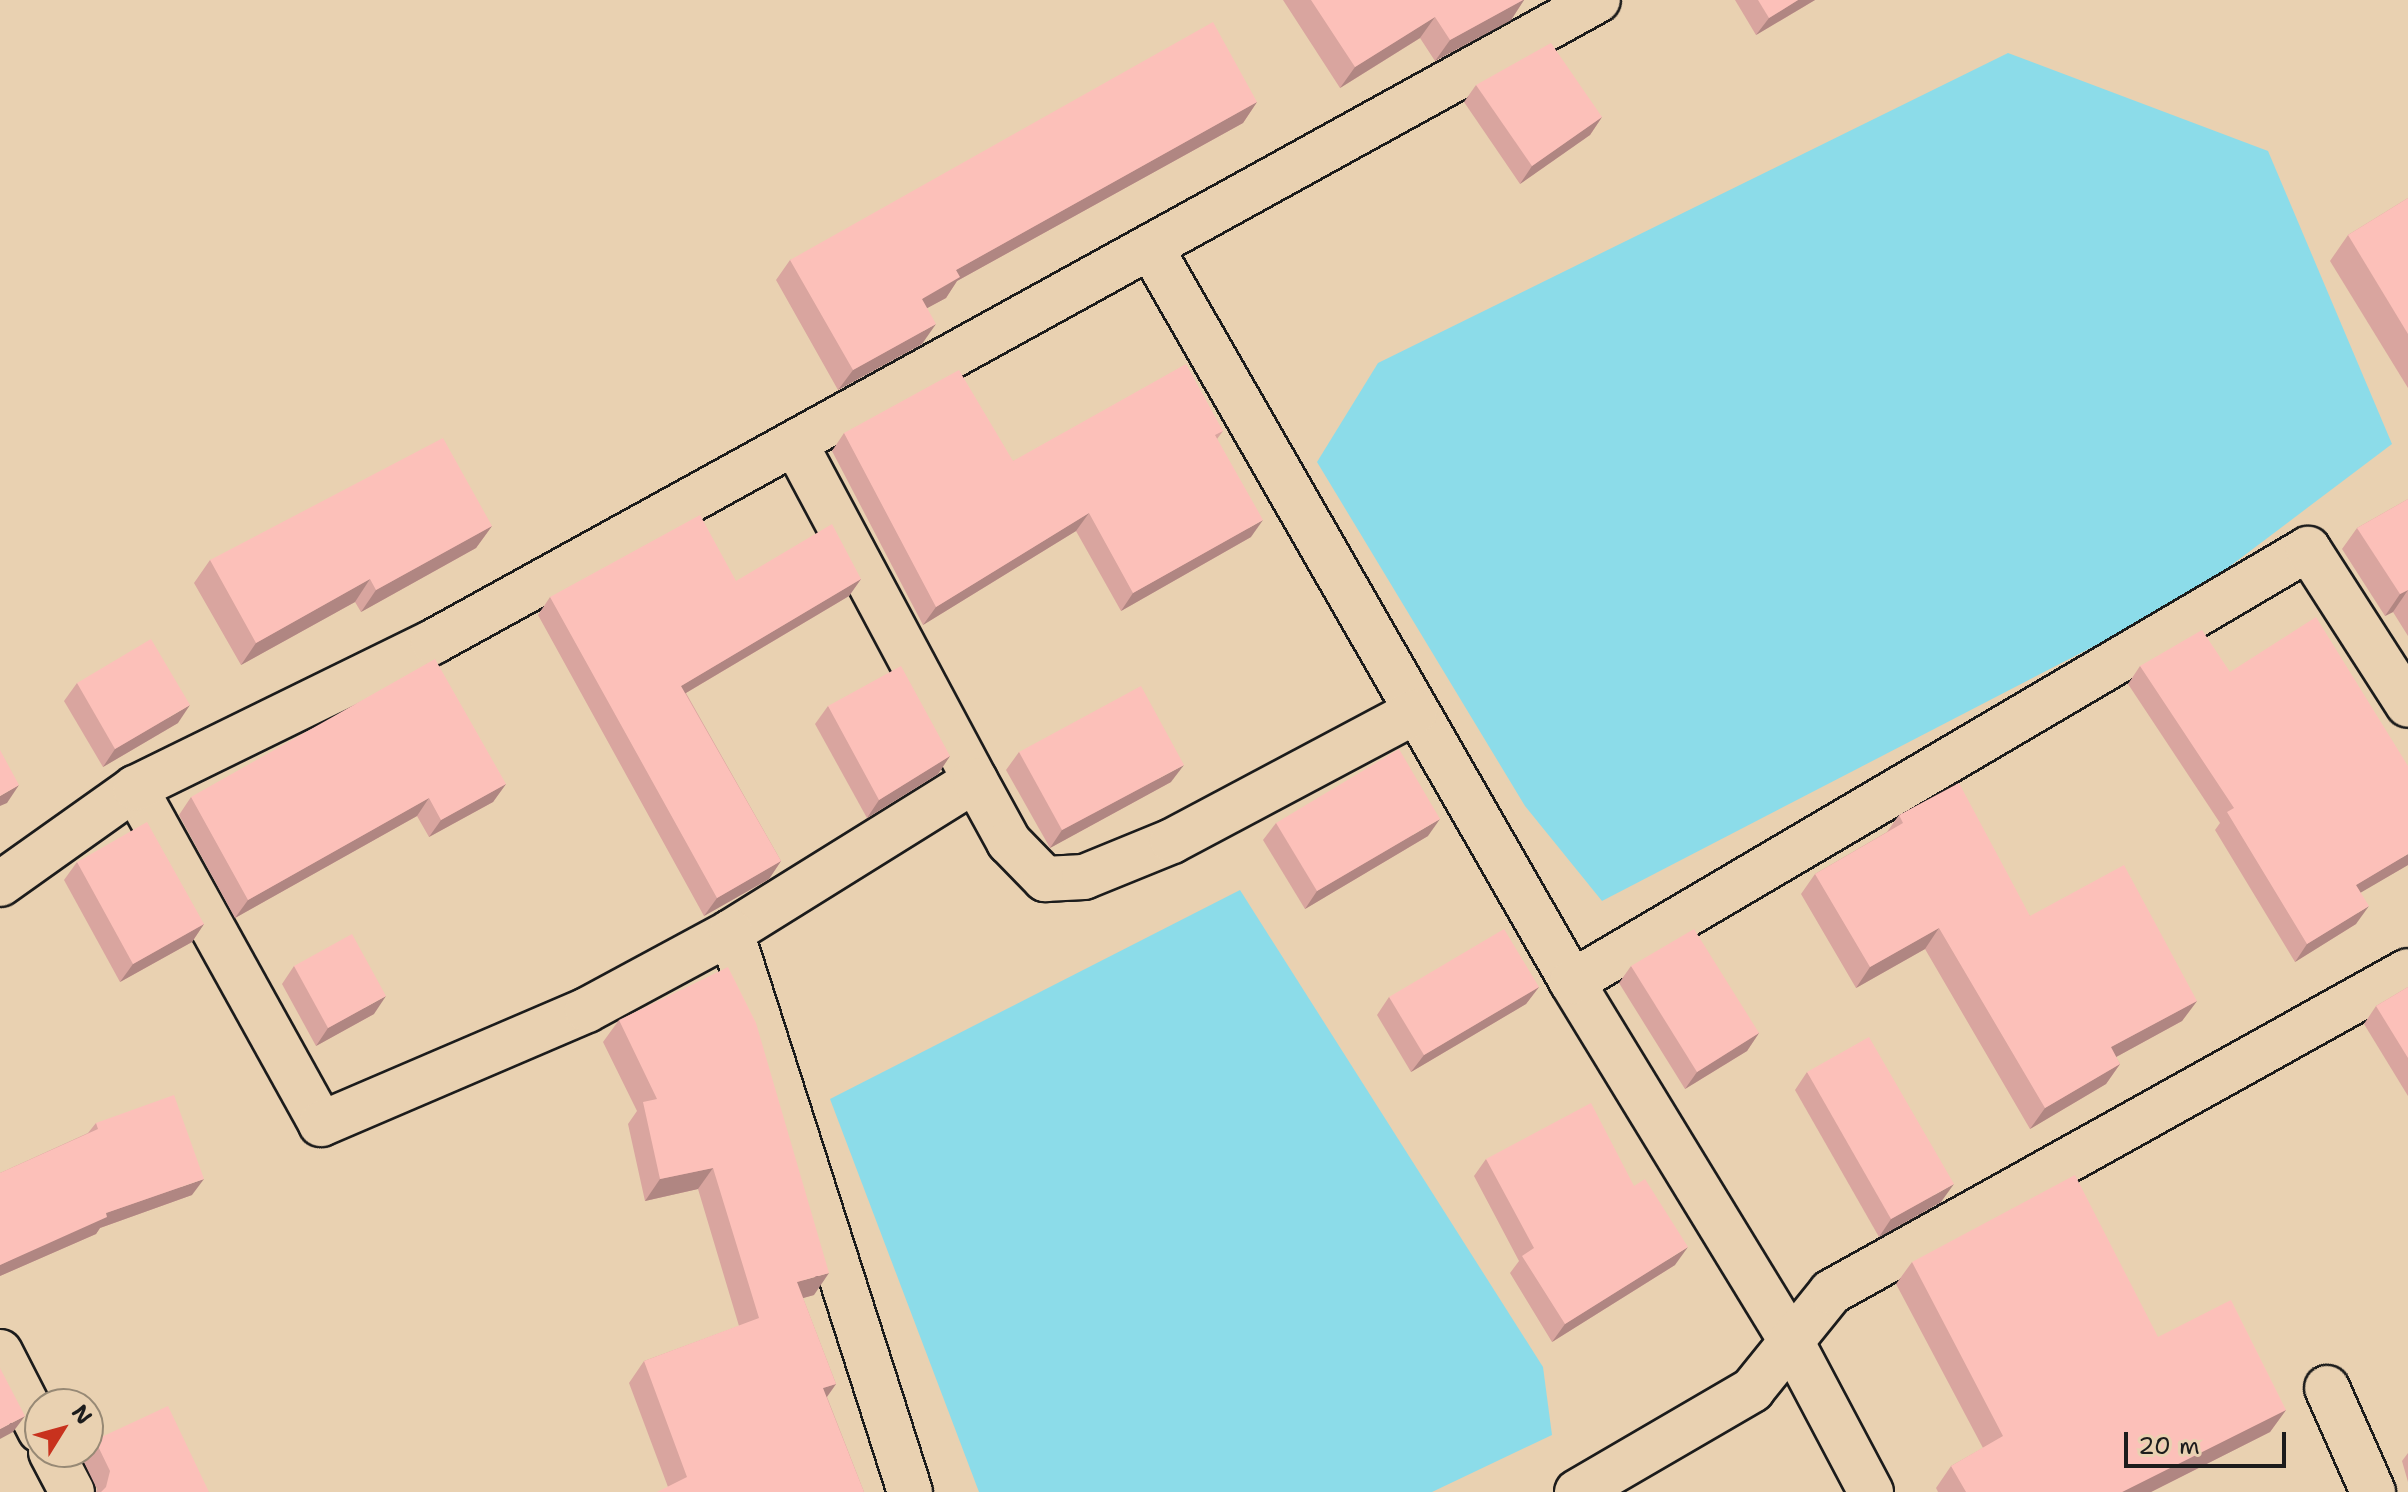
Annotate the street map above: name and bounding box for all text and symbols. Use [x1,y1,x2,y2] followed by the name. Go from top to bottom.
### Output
[24,1388,104,1468] north arrow
[65,1399,99,1430] text: N
[2128,1416,2290,1466] scale bar
[2138,1430,2200,1462] text: 20 m

